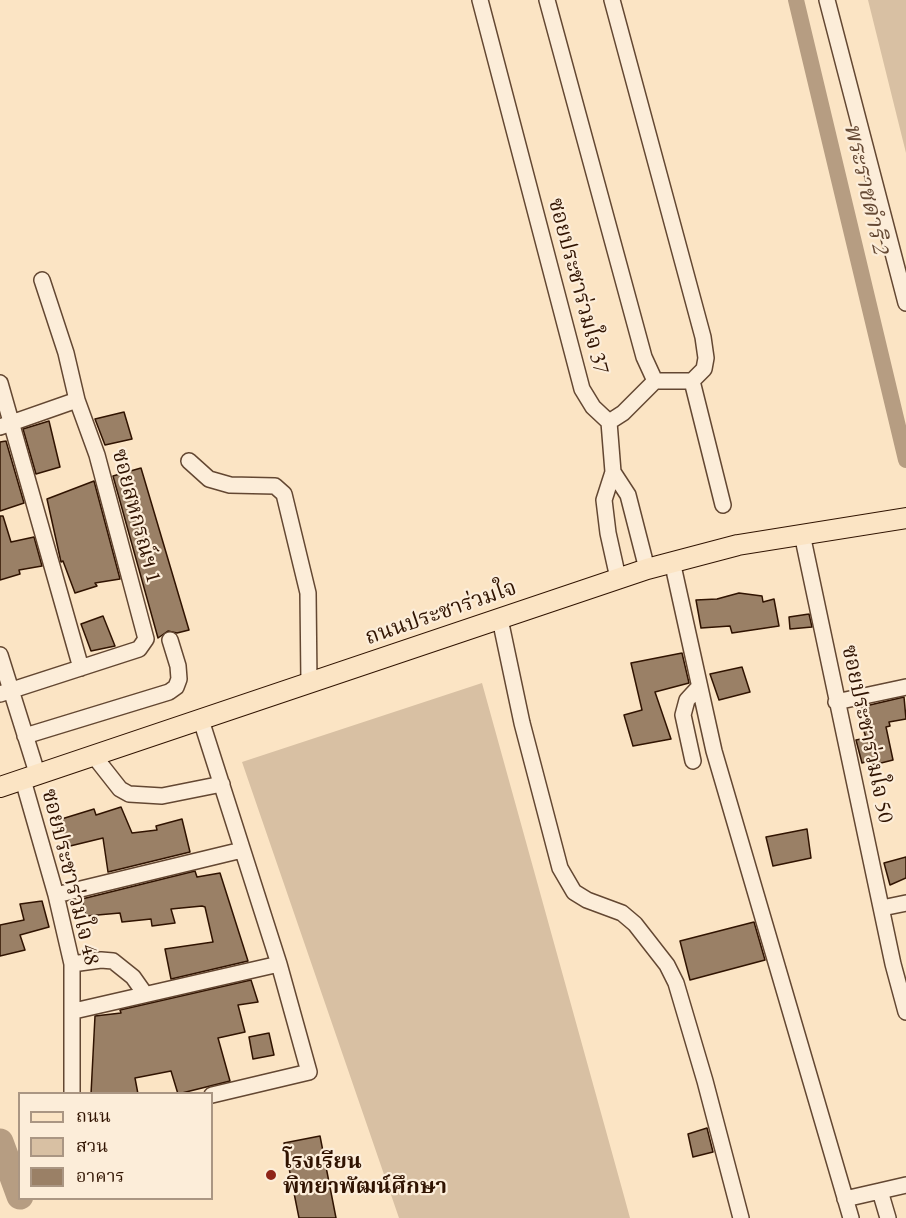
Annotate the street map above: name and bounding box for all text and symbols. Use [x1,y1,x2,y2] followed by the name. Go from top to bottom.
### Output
[837,121,895,257] water label: พระราชดำริ 2
[542,195,614,377] street label: ซอยประชาร่วมใจ 37
[105,446,167,586] street label: ซอยสหกรณ์ฯ 1
[362,575,520,651] street label: ถนนประชาร่วมใจ
[835,643,899,825] street label: ซอยประชาร่วมใจ 50
[35,786,105,968] street label: ซอยประชาร่วมใจ 48
[18,1092,213,1200] legend
[76,1104,111,1127] text: ถนน
[76,1134,108,1157] text: สวน
[283,1149,447,1200] place label: โรงเรียน พิทยาพัฒน์ศึกษา
[76,1164,125,1187] text: อาคาร
[264,1168,278,1182] marker: โรงเรียน พิทยาพัฒน์ศึกษา

